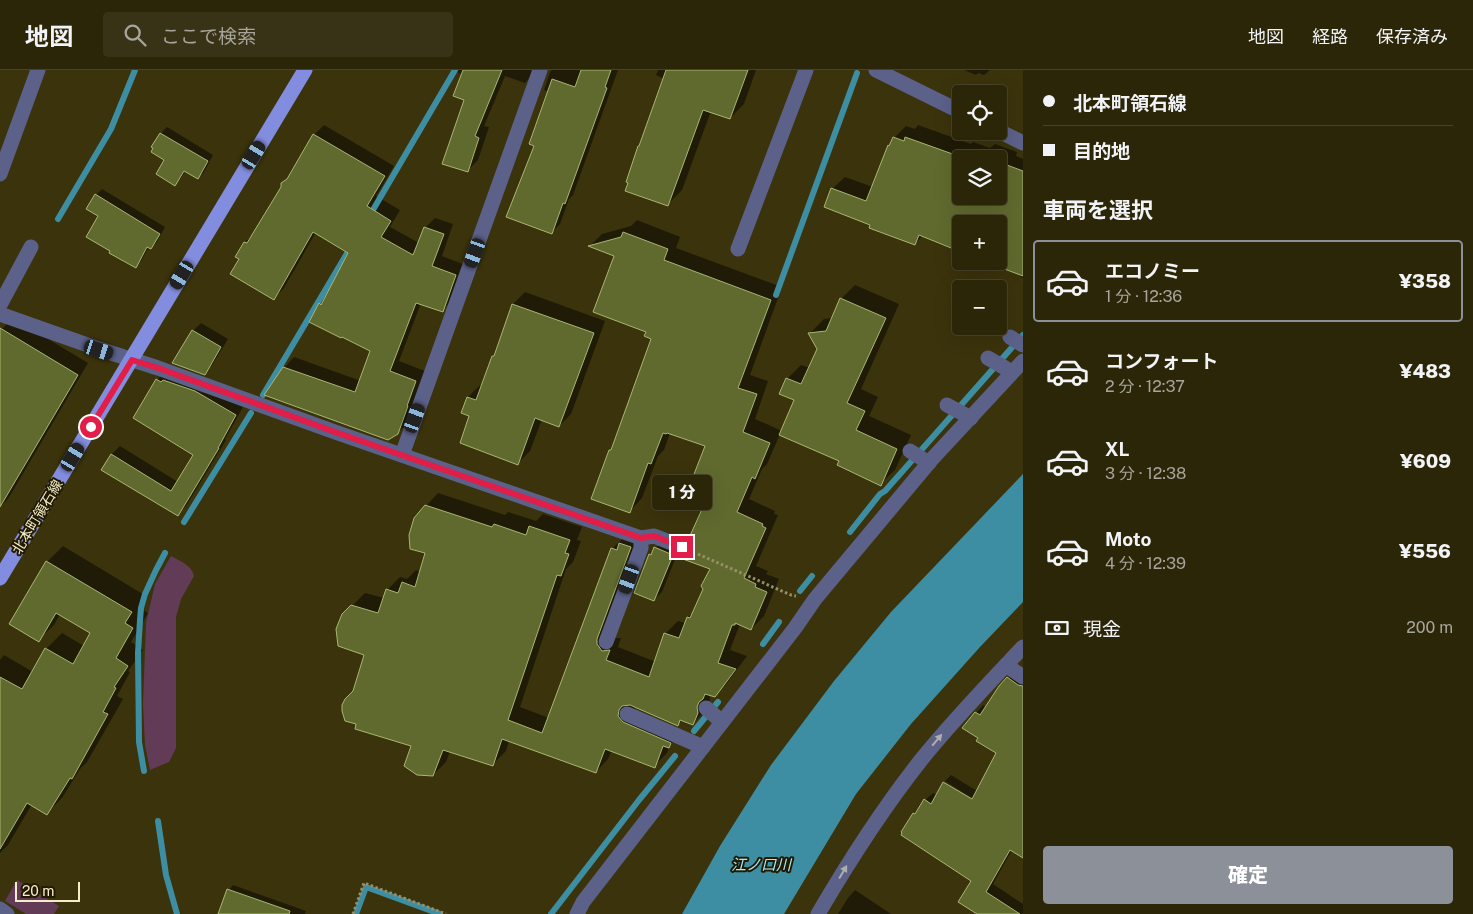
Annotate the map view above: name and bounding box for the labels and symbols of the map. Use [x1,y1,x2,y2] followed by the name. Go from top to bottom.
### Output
[239,138,268,172] car
[462,236,487,270] car
[167,258,196,292] car
[82,338,115,362] car
[402,401,427,435] car
[80,416,102,438] route start
[58,440,87,474] car
[652,474,712,510] callout: 1 分
[9,477,65,557] street label: 北本町領石線
[671,536,693,558] route end
[616,562,641,596] car
[932,734,943,747] one-way arrow
[731,856,793,873] water label: 江ノ口川
[838,866,847,879] one-way arrow
[15,879,80,902] scale bar

